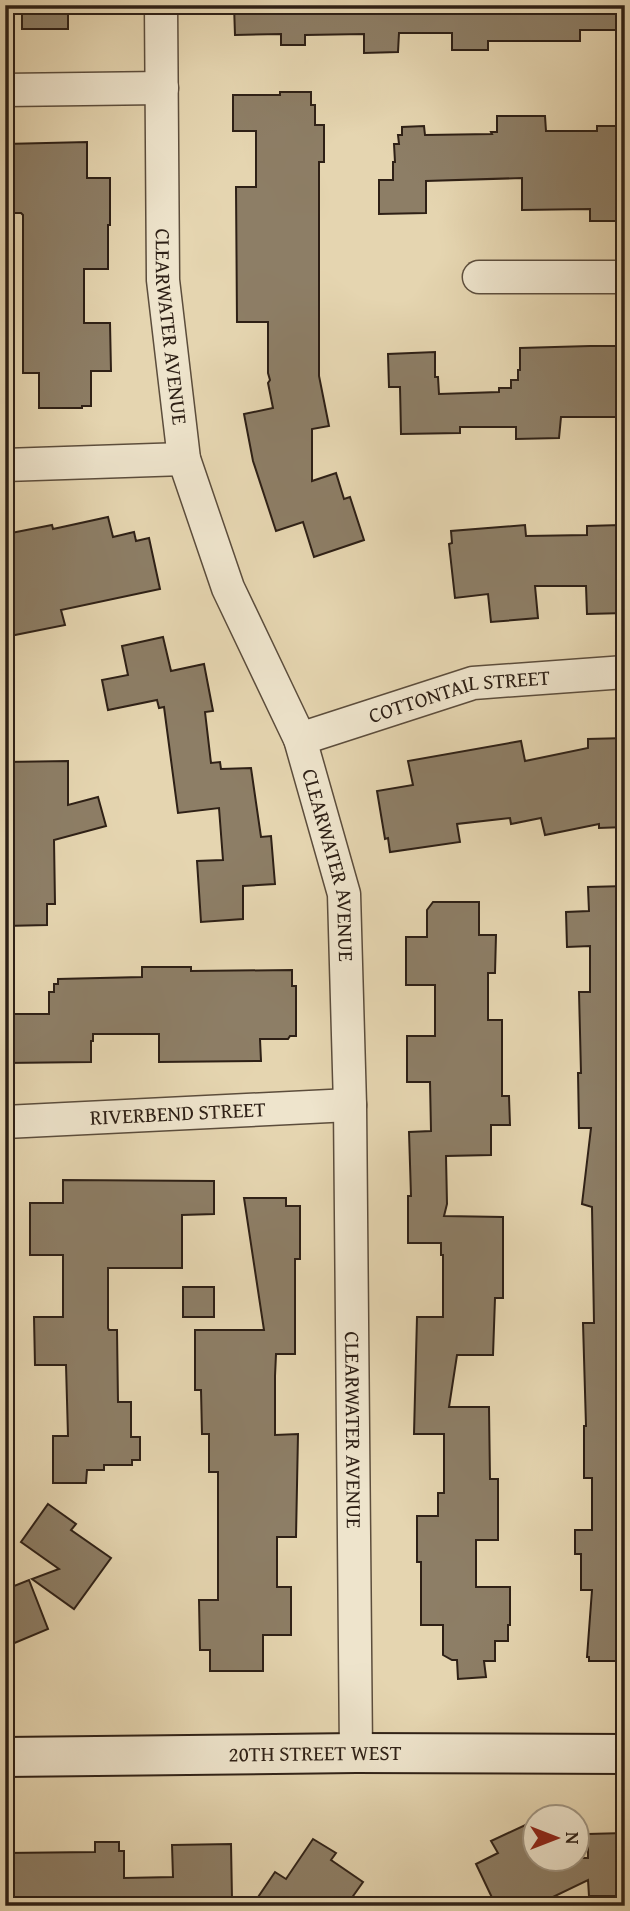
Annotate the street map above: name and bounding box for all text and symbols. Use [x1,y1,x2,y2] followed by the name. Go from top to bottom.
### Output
[148,228,196,427] street label: CLEARWATER AVENUE
[365,661,551,731] street label: COTTONTAIL STREET
[294,765,362,962] street label: CLEARWATER AVENUE
[89,1093,267,1133] street label: RIVERBEND STREET
[337,1331,370,1529] street label: CLEARWATER AVENUE
[228,1737,402,1769] street label: 20TH STREET WEST
[522,1802,592,1872] north arrow
[559,1832,587,1845] text: N

